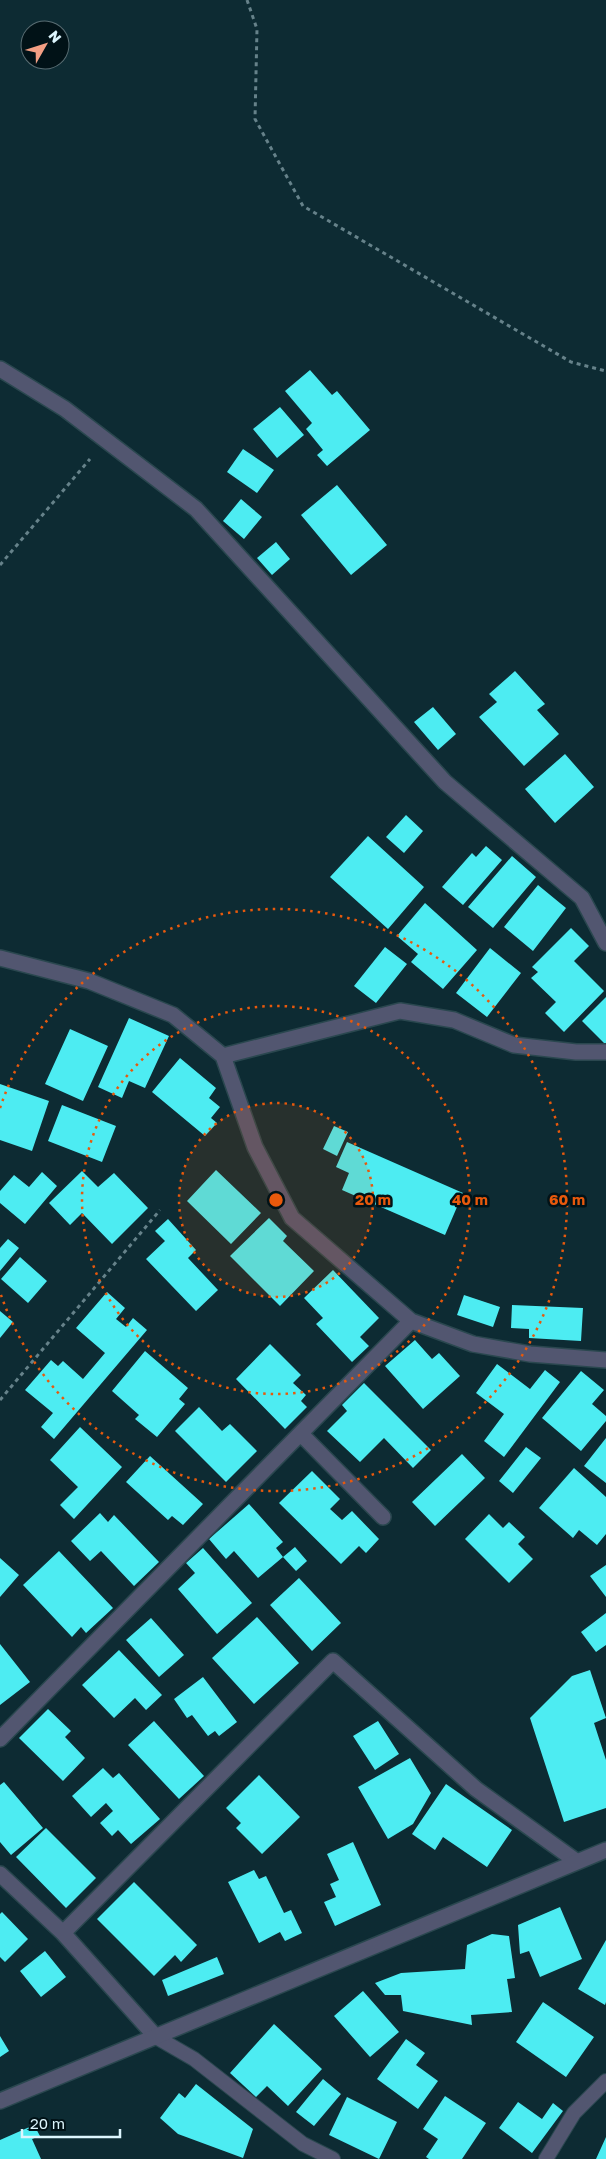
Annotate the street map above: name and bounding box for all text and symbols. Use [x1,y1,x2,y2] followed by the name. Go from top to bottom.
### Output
[20,20,70,70] north arrow
[46,27,65,46] text: N
[355,1190,391,1208] text: 20 m
[452,1190,488,1208] text: 40 m
[549,1190,585,1208] text: 60 m
[267,1191,285,1209] centre of rings
[22,2106,120,2138] scale bar
[30,2114,65,2132] text: 20 m

